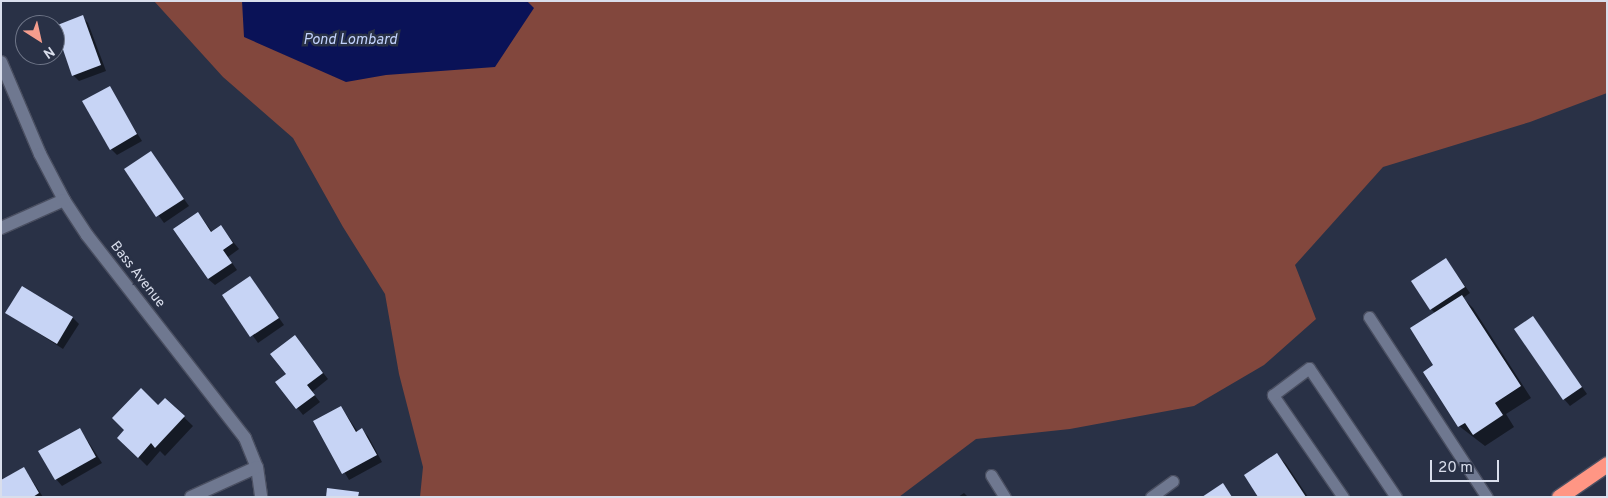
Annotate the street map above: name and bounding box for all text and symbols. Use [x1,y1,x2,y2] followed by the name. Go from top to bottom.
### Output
[15,15,65,65] north arrow
[303,32,397,50] water label: Pond Lombard
[39,42,57,62] text: N
[106,238,168,312] street label: Bass Avenue
[1433,450,1502,482] scale bar
[1438,459,1473,478] text: 20 m

